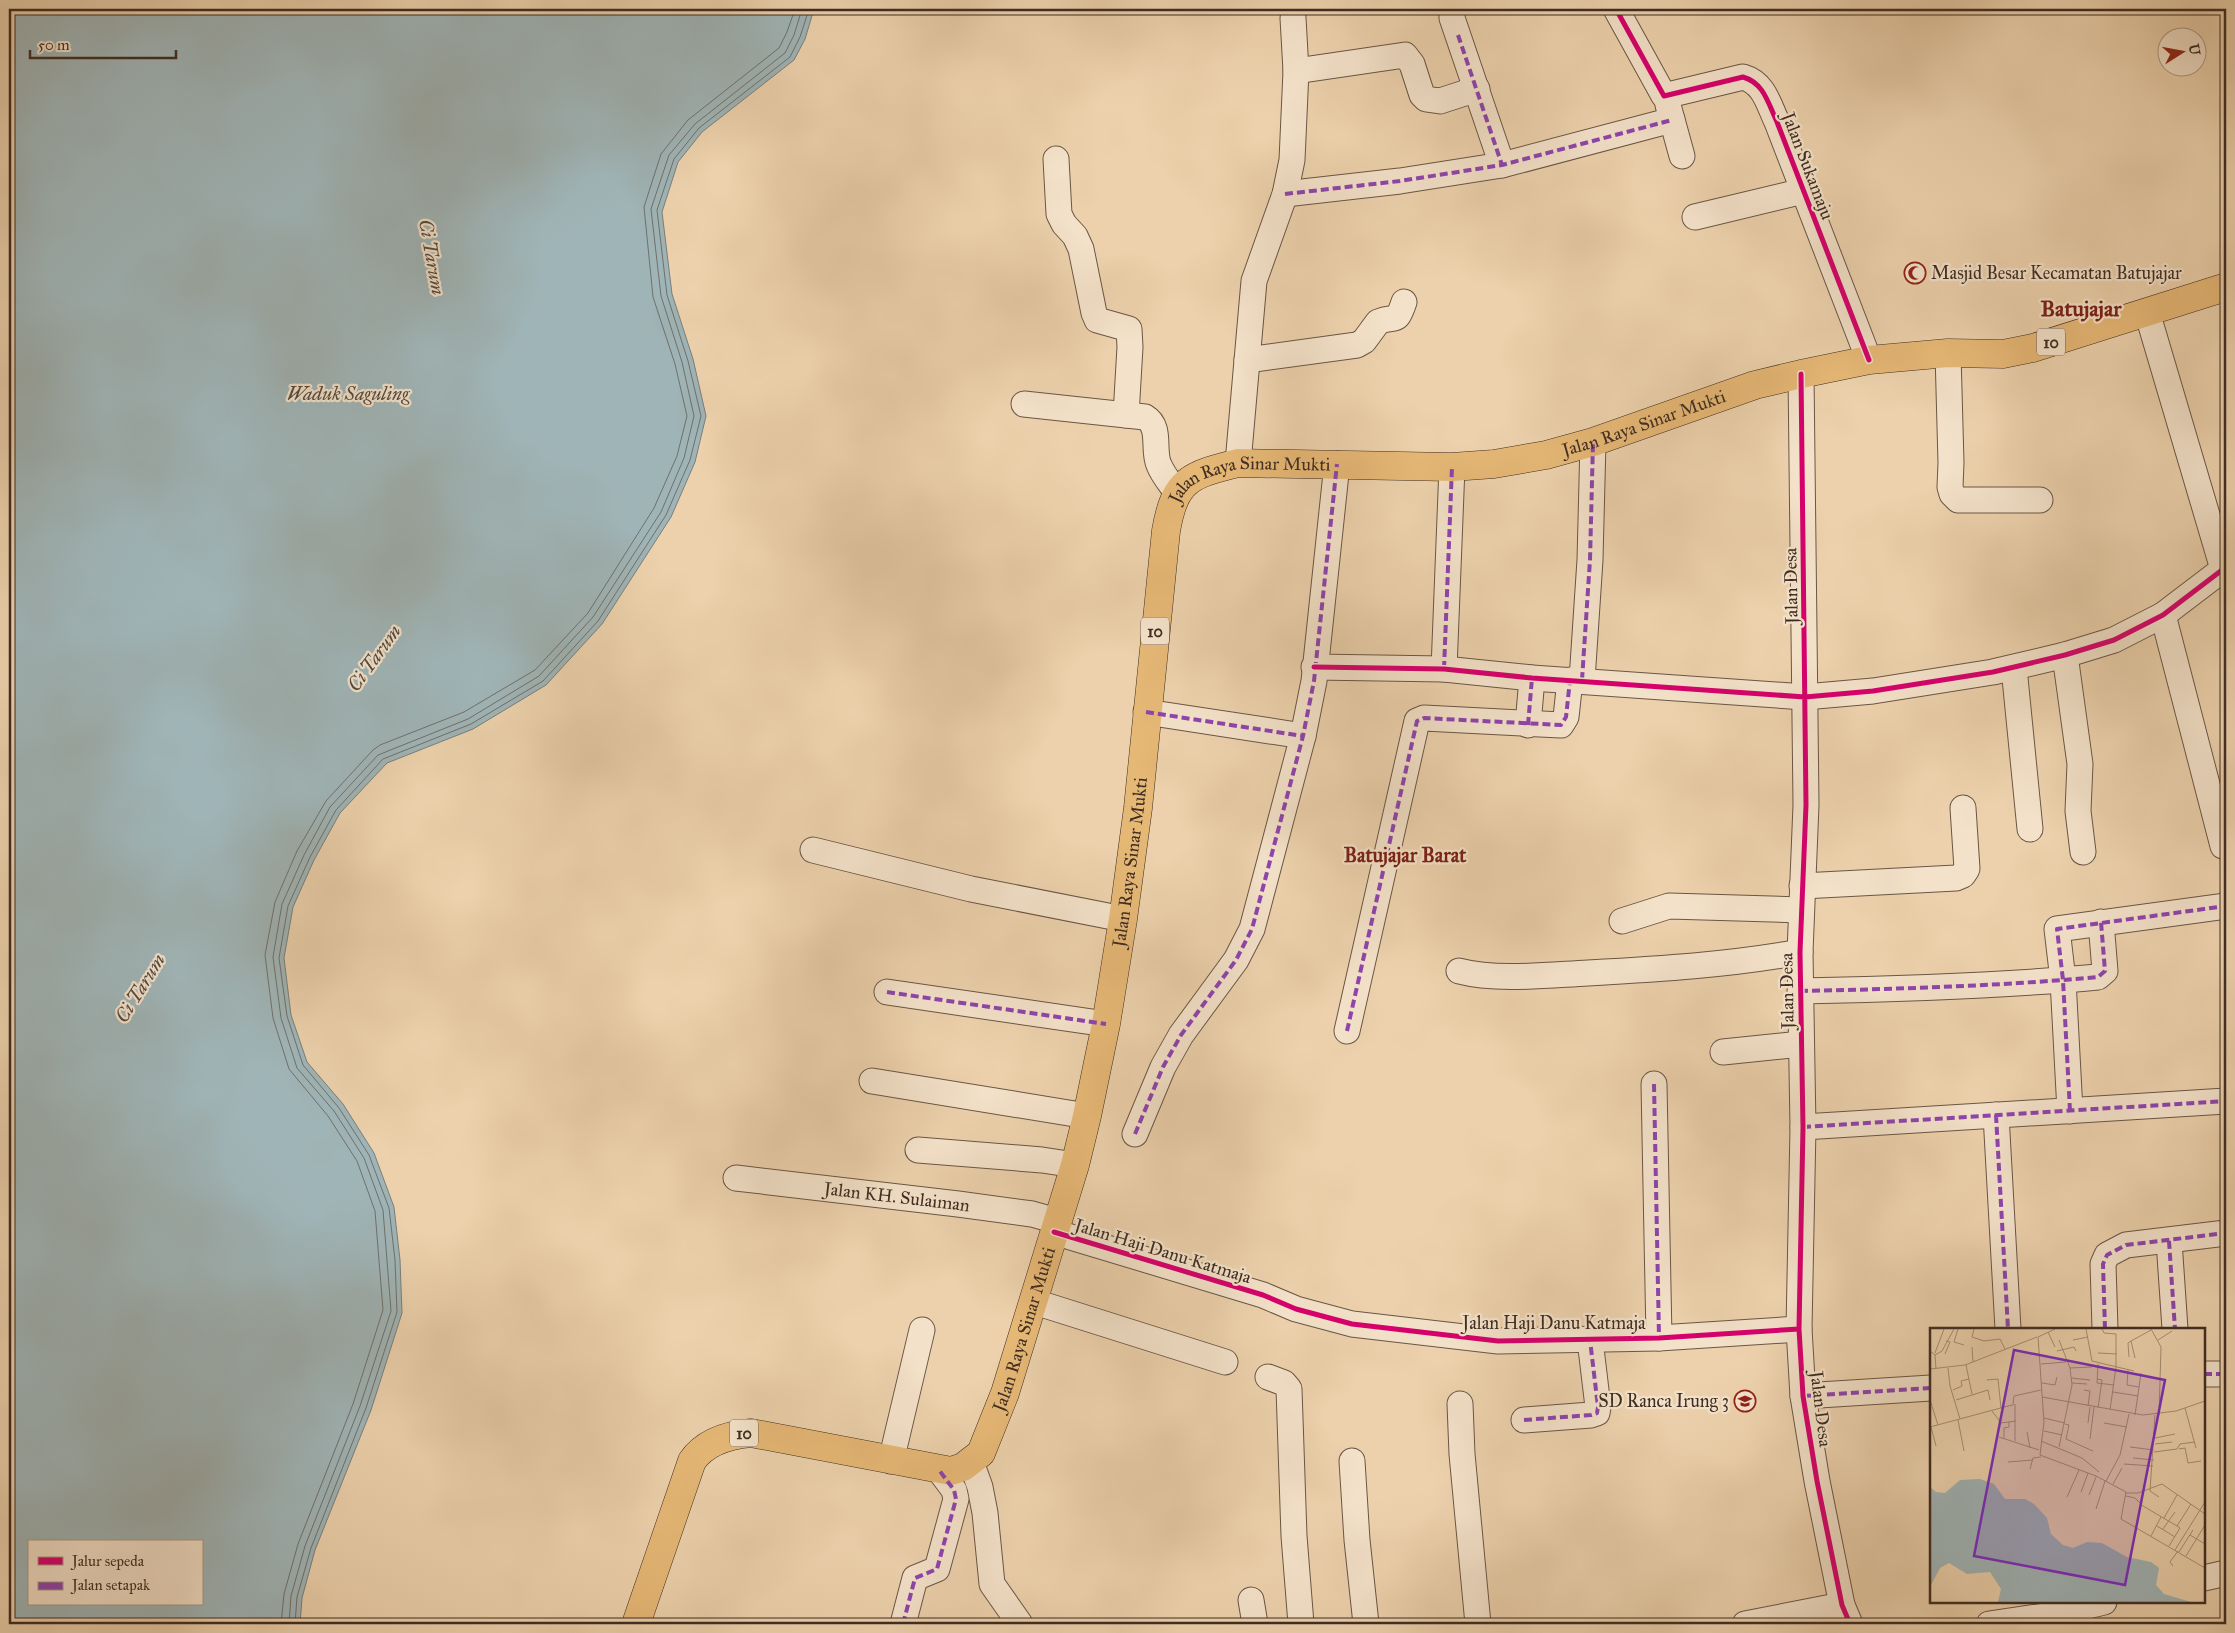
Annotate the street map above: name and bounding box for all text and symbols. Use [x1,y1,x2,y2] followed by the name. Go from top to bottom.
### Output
[30,28,176,60] scale bar
[2158,28,2208,78] north arrow
[38,36,70,54] text: 50 m
[2185,43,2204,58] text: U
[1776,107,1839,223] street label: Jalan Sukamaju
[414,217,450,297] water label: Ci Tarum
[1903,261,1927,285] mosque icon: Masjid Besar Kecamatan Batujajar
[1931,262,2182,284] place label: Masjid Besar Kecamatan Batujajar
[2041,295,2122,322] district label: Batujajar
[2037,328,2065,356] road number: 10
[287,382,411,405] water label: Waduk Saguling
[1558,385,1729,463] street label: Jalan Raya Sinar Mukti
[1163,452,1331,509] street label: Jalan Raya Sinar Mukti
[1779,547,1804,626] street label: Jalan Desa
[1141,618,1169,644] road number: 10
[342,620,406,696] water label: Ci Tarum
[1107,776,1152,951] street label: Jalan Raya Sinar Mukti
[1344,843,1467,868] district label: Batujajar Barat
[110,949,170,1027] water label: Ci Tarum
[1775,952,1800,1031] street label: Jalan Desa
[821,1177,971,1217] street label: Jalan KH. Sulaiman
[1070,1213,1254,1289] street label: Jalan Haji Danu Katmaja
[987,1244,1060,1417] street label: Jalan Raya Sinar Mukti
[1460,1312,1646,1335] street label: Jalan Haji Danu Katmaja
[1930,1328,2205,1603] inset map
[1804,1368,1837,1449] street label: Jalan Desa
[1733,1389,1757,1413] school or university icon: SD Ranca Irung 3
[1598,1390,1729,1413] place label: SD Ranca Irung 3
[730,1420,758,1446] road number: 10
[28,1540,202,1606] legend
[70,1552,145,1571] text: Jalur sepeda
[70,1576,150,1595] text: Jalan setapak

